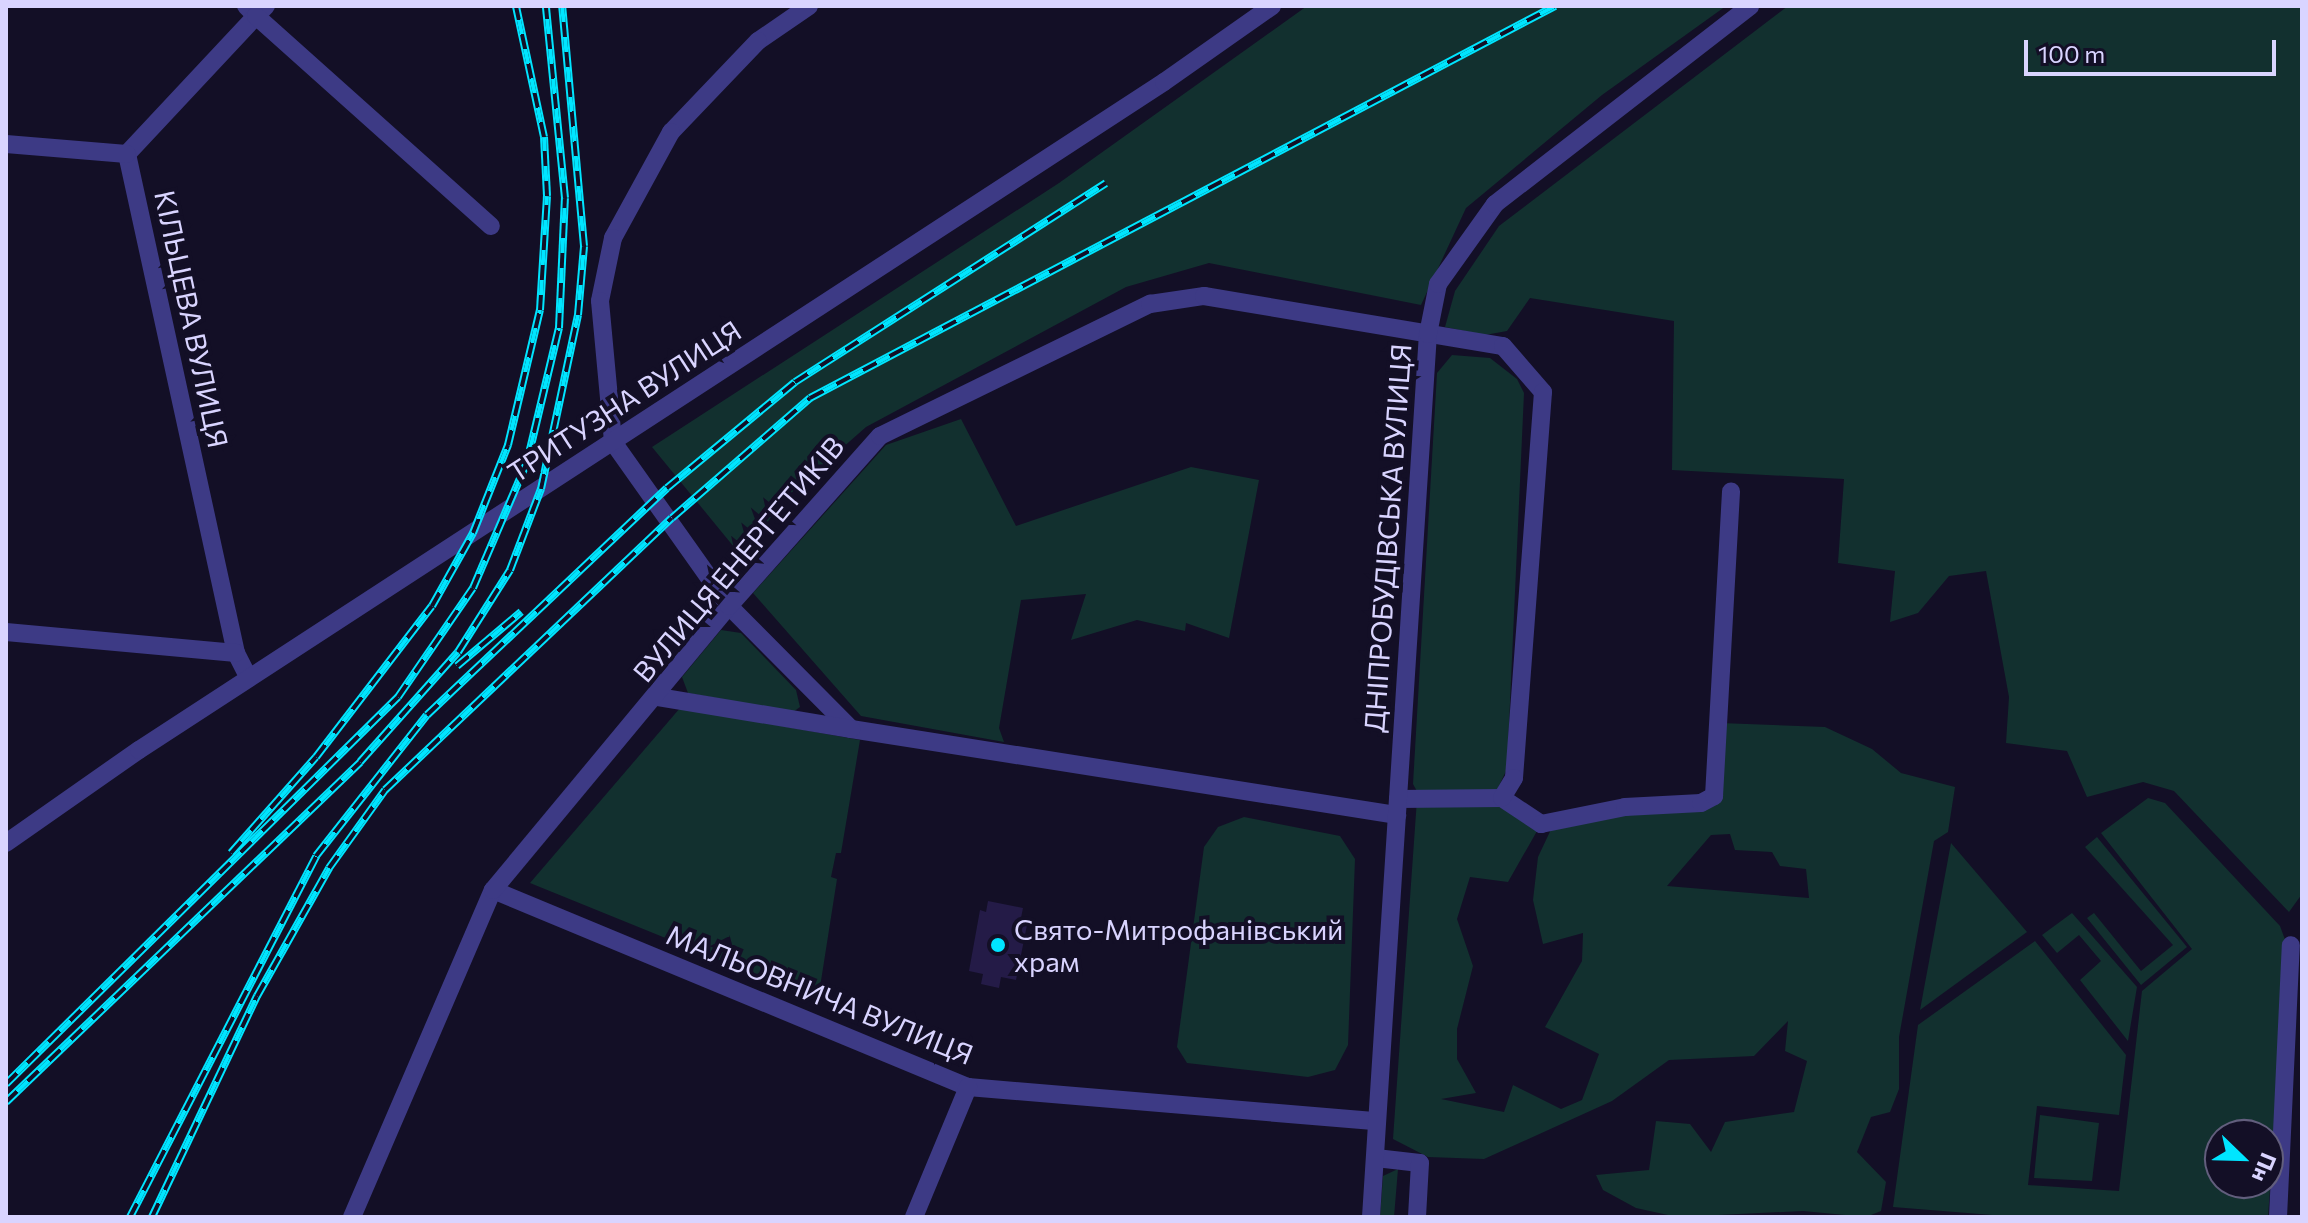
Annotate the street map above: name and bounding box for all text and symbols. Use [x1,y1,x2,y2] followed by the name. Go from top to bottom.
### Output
[2028,24,2280,74] scale bar
[2038,39,2105,68] text: 100 m
[148,187,236,451] street label: КІЛЬЦЕВА ВУЛИЦЯ
[501,313,747,489] street label: ТРИТУЗНА ВУЛИЦЯ
[1357,342,1417,734] street label: ДНІПРОБУДІВСЬКА ВУЛИЦЯ
[626,430,850,688] street label: ВУЛИЦЯ ЕНЕРГЕТИКІВ
[1014,912,1343,978] place label: Свято-Митрофанівський храм
[662,917,978,1071] street label: МАЛЬОВНИЧА ВУЛИЦЯ
[989,936,1007,954] marker: Свято-Митрофанівський храм
[2204,1119,2284,1199] north arrow
[2247,1149,2283,1186] text: Пн

